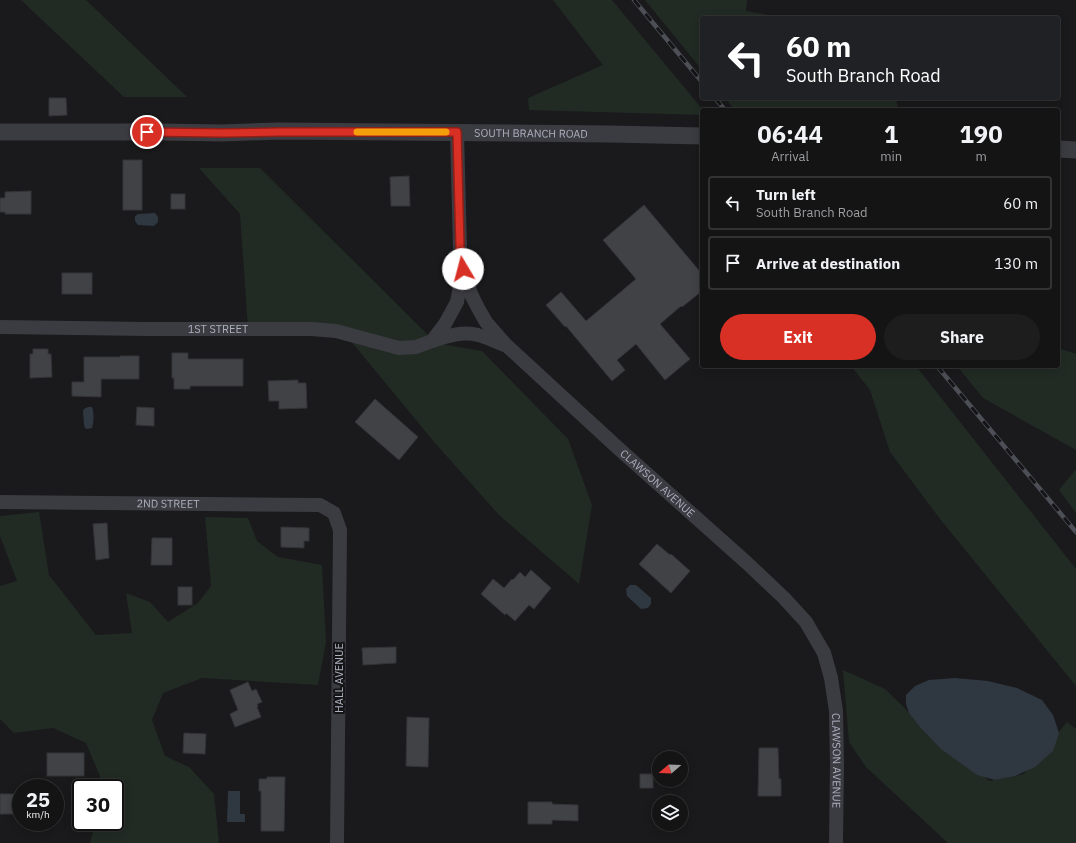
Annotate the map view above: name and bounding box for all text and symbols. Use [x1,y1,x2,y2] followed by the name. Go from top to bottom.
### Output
[786,28,851,65] text: 60 m
[720,32,772,84] icon: left
[786,64,941,87] text: South Branch Road
[130,115,164,149] pin
[757,118,823,150] text: 06:44
[884,118,898,150] text: 1
[959,118,1003,150] text: 190
[136,121,158,143] icon: arrive
[474,126,588,141] street label: SOUTH BRANCH ROAD
[771,148,809,165] text: Arrival
[880,148,902,165] text: min
[975,148,987,165] text: m
[756,185,816,204] text: Turn left
[722,192,744,214] icon: left
[1003,194,1038,213] text: 60 m
[756,204,868,221] text: South Branch Road
[442,248,484,290] position arrow
[722,252,744,274] icon: arrive
[756,254,900,273] text: Arrive at destination
[994,254,1038,273] text: 130 m
[720,314,876,360] button: Exit
[884,314,1040,360] button: Share
[188,322,249,336] street label: 1ST STREET
[617,446,698,520] street label: CLAWSON AVENUE
[136,496,200,511] street label: 2ND STREET
[332,643,346,713] street label: HALL AVENUE
[829,713,844,808] street label: CLAWSON AVENUE
[652,751,688,787] north arrow
[652,751,688,831] map controls
[72,779,124,831] speed limit sign: 30
[26,786,50,813] text: 25
[652,795,688,831] button: layers
[26,808,50,821] text: km/h

